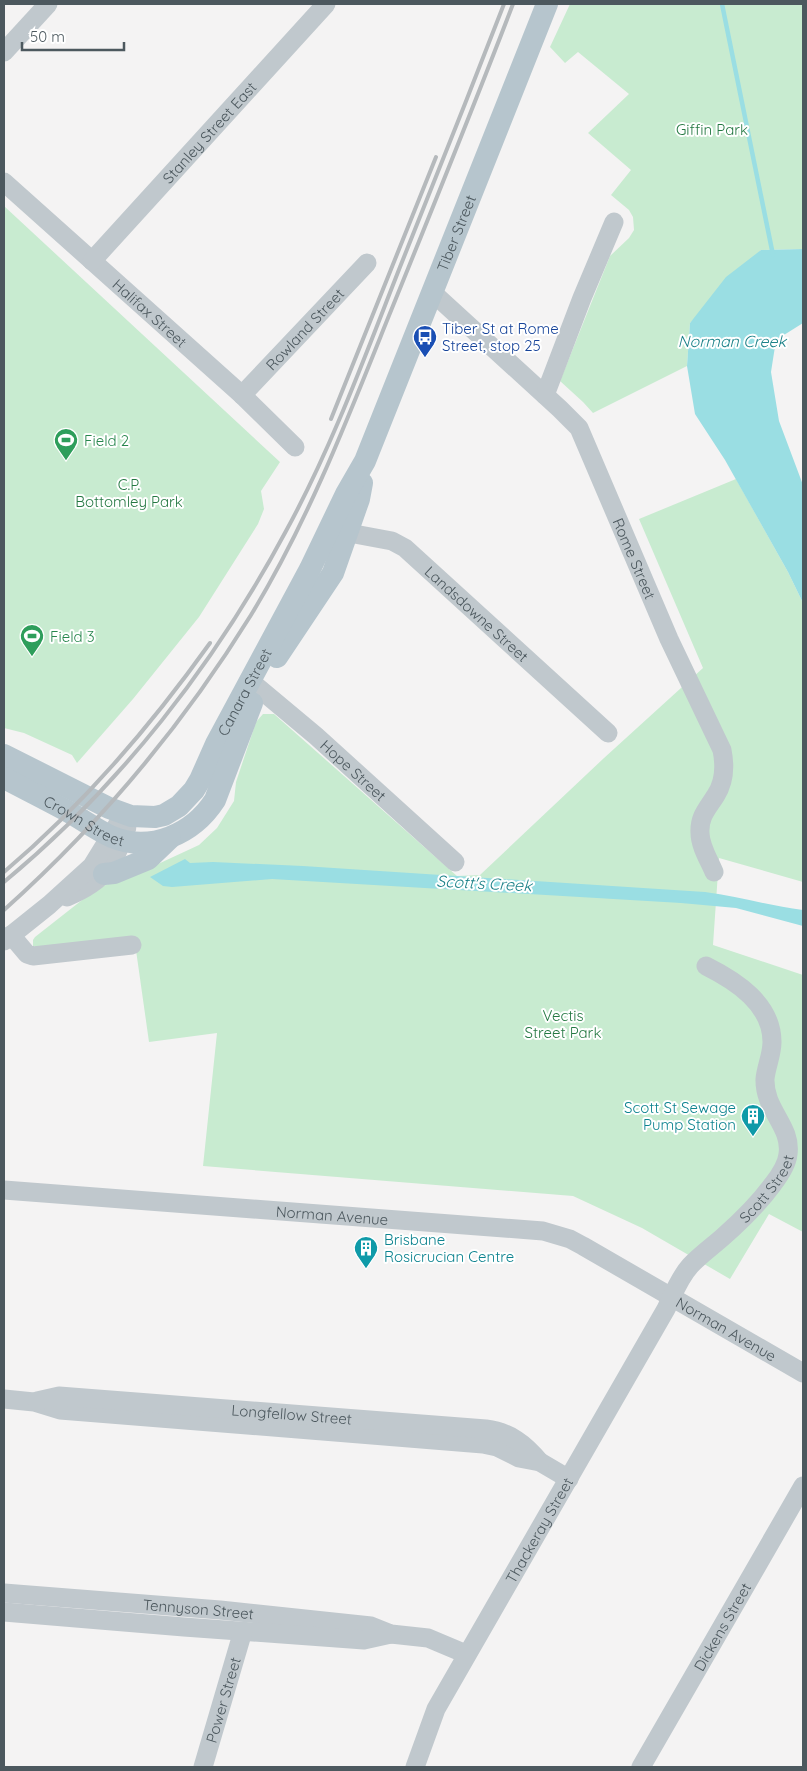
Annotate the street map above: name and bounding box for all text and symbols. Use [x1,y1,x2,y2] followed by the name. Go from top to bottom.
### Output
[22,20,125,52] scale bar
[30,27,65,46] text: 50 m
[158,78,260,187] street label: Stanley Street East
[676,120,748,139] park label: Giffin Park
[432,192,480,274] street label: Tiber Street
[109,274,191,351] street label: Halifax Street
[261,284,348,374] street label: Rowland Street
[442,319,559,355] place label: Tiber St at Rome Street, stop 25
[412,324,438,358] bus stop icon: Tiber St at Rome Street, stop 25
[678,331,788,351] water label: Norman Creek
[53,427,79,461] sports icon: Field 2
[84,431,129,450] place label: Field 2
[75,475,183,511] park label: C.P. Bottomley Park
[609,515,660,602] street label: Rome Street
[421,561,533,666] street label: Landsdowne Street
[19,623,45,657] sports icon: Field 3
[50,627,95,646] place label: Field 3
[213,645,275,739] street label: Canara Street
[317,735,391,805] street label: Hope Street
[41,791,126,850] street label: Crown Street
[436,871,534,896] water label: Scott's Creek
[525,1006,601,1042] park label: Vectis Street Park
[624,1098,736,1134] place label: Scott St Sewage Pump Station
[740,1103,766,1137] building icon: Scott St Sewage Pump Station
[735,1153,797,1226] street label: Scott Street
[275,1201,389,1229] street label: Norman Avenue
[384,1230,514,1266] place label: Brisbane Rosicrucian Centre
[353,1235,379,1269] building icon: Brisbane Rosicrucian Centre
[673,1292,780,1365] street label: Norman Avenue
[231,1400,353,1428] street label: Longfellow Street
[501,1474,577,1586] street label: Thackeray Street
[689,1579,755,1674] street label: Dickens Street
[142,1594,255,1623] street label: Tennyson Street
[201,1655,244,1745] street label: Power Street

